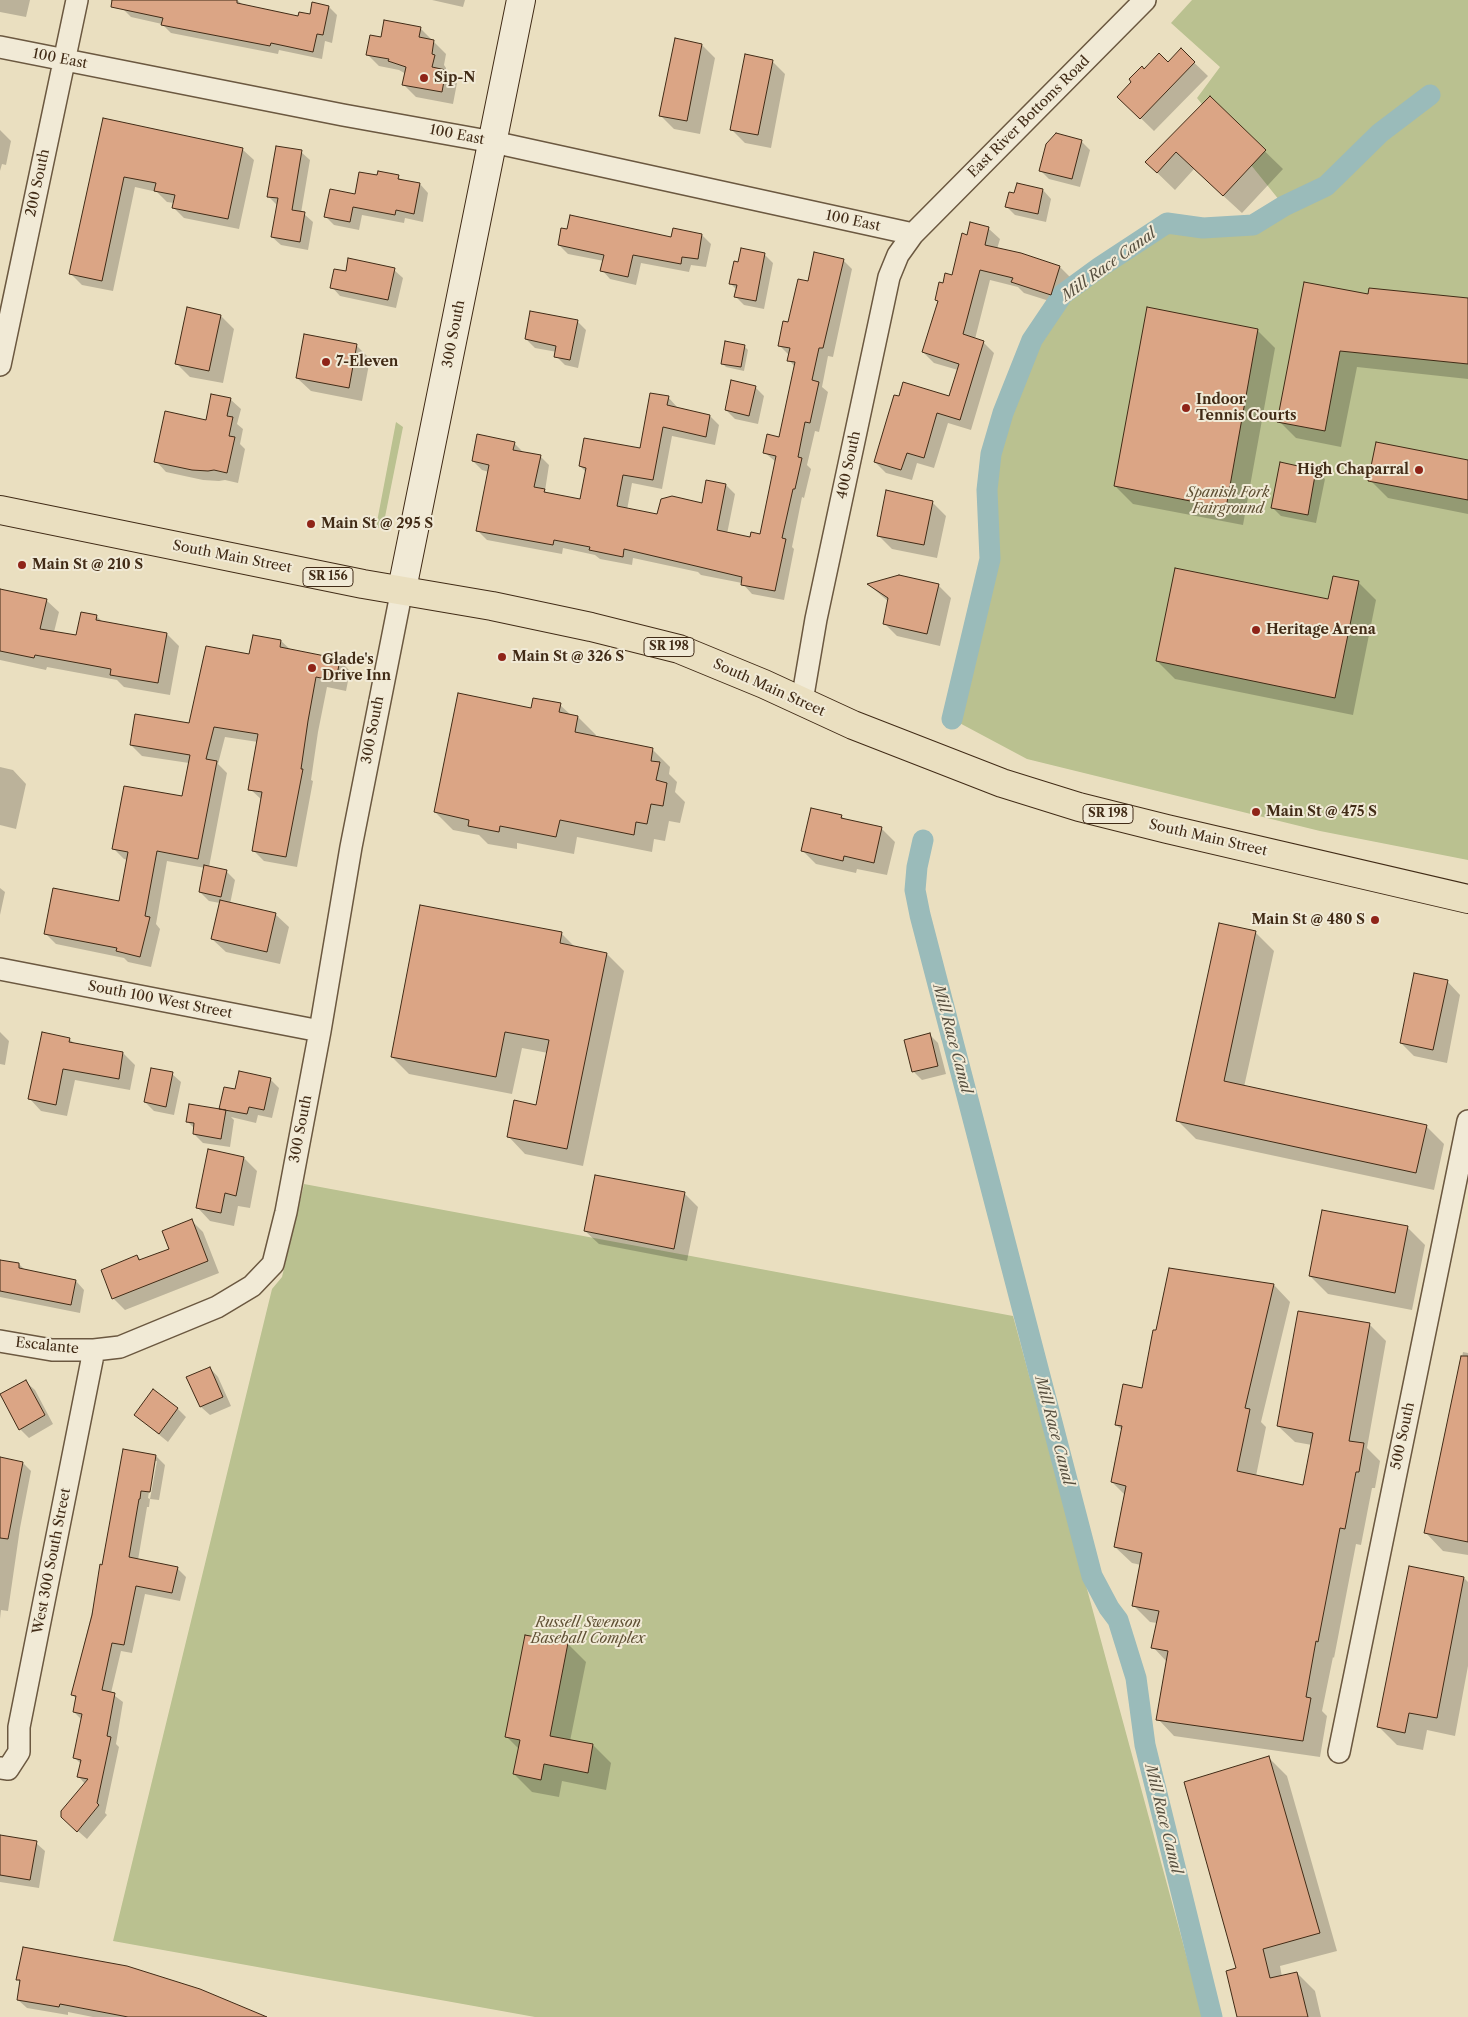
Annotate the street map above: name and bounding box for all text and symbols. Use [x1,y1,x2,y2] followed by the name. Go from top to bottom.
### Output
[31,45,89,73] street label: 100 East
[965,53,1093,181] street label: East River Bottoms Road
[434,70,476,86] place label: Sip-N
[418,72,430,84] marker: Sip-N
[428,121,486,149] street label: 100 East
[23,148,53,218] street label: 200 South
[824,207,882,235] street label: 100 East
[1058,225,1160,305] water label: Mill Race Canal
[439,299,469,369] street label: 300 South
[336,354,398,370] place label: 7-Eleven
[320,356,332,368] marker: 7-Eleven
[1196,392,1297,424] place label: Indoor Tennis Courts
[1180,402,1192,414] marker: Indoor Tennis Courts
[834,430,864,500] street label: 400 South
[1297,462,1409,478] place label: High Chaparral
[1413,464,1425,476] marker: High Chaparral
[1187,485,1269,518] park label: Spanish Fork Fairground
[321,516,433,532] place label: Main St @ 295 S
[305,518,317,530] marker: Main St @ 295 S
[171,537,293,577] street label: South Main Street
[32,557,143,573] place label: Main St @ 210 S
[16,559,28,571] marker: Main St @ 210 S
[303,568,353,586] road number: SR 156
[1266,622,1376,638] place label: Heritage Arena
[1250,624,1262,636] marker: Heritage Arena
[644,638,694,656] road number: SR 198
[512,649,624,665] place label: Main St @ 326 S
[496,651,508,663] marker: Main St @ 326 S
[322,652,391,684] place label: Glade's Drive Inn
[710,656,828,720] street label: South Main Street
[306,662,318,674] marker: Glade's Drive Inn
[358,695,388,765] street label: 300 South
[1083,804,1133,824] road number: SR 198
[1266,804,1377,820] place label: Main St @ 475 S
[1250,806,1262,818] marker: Main St @ 475 S
[1147,816,1269,860] street label: South Main Street
[1251,912,1365,928] place label: Main St @ 480 S
[1369,914,1381,926] marker: Main St @ 480 S
[86,978,234,1022] street label: South 100 West Street
[929,982,975,1096] water label: Mill Race Canal
[286,1094,316,1164] street label: 300 South
[15,1334,79,1358] street label: Escalante
[1031,1374,1077,1488] water label: Mill Race Canal
[1388,1401,1418,1471] street label: 500 South
[30,1486,74,1636] street label: West 300 South Street
[531,1615,645,1648] park label: Russell Swenson Baseball Complex
[1141,1762,1185,1876] water label: Mill Race Canal

